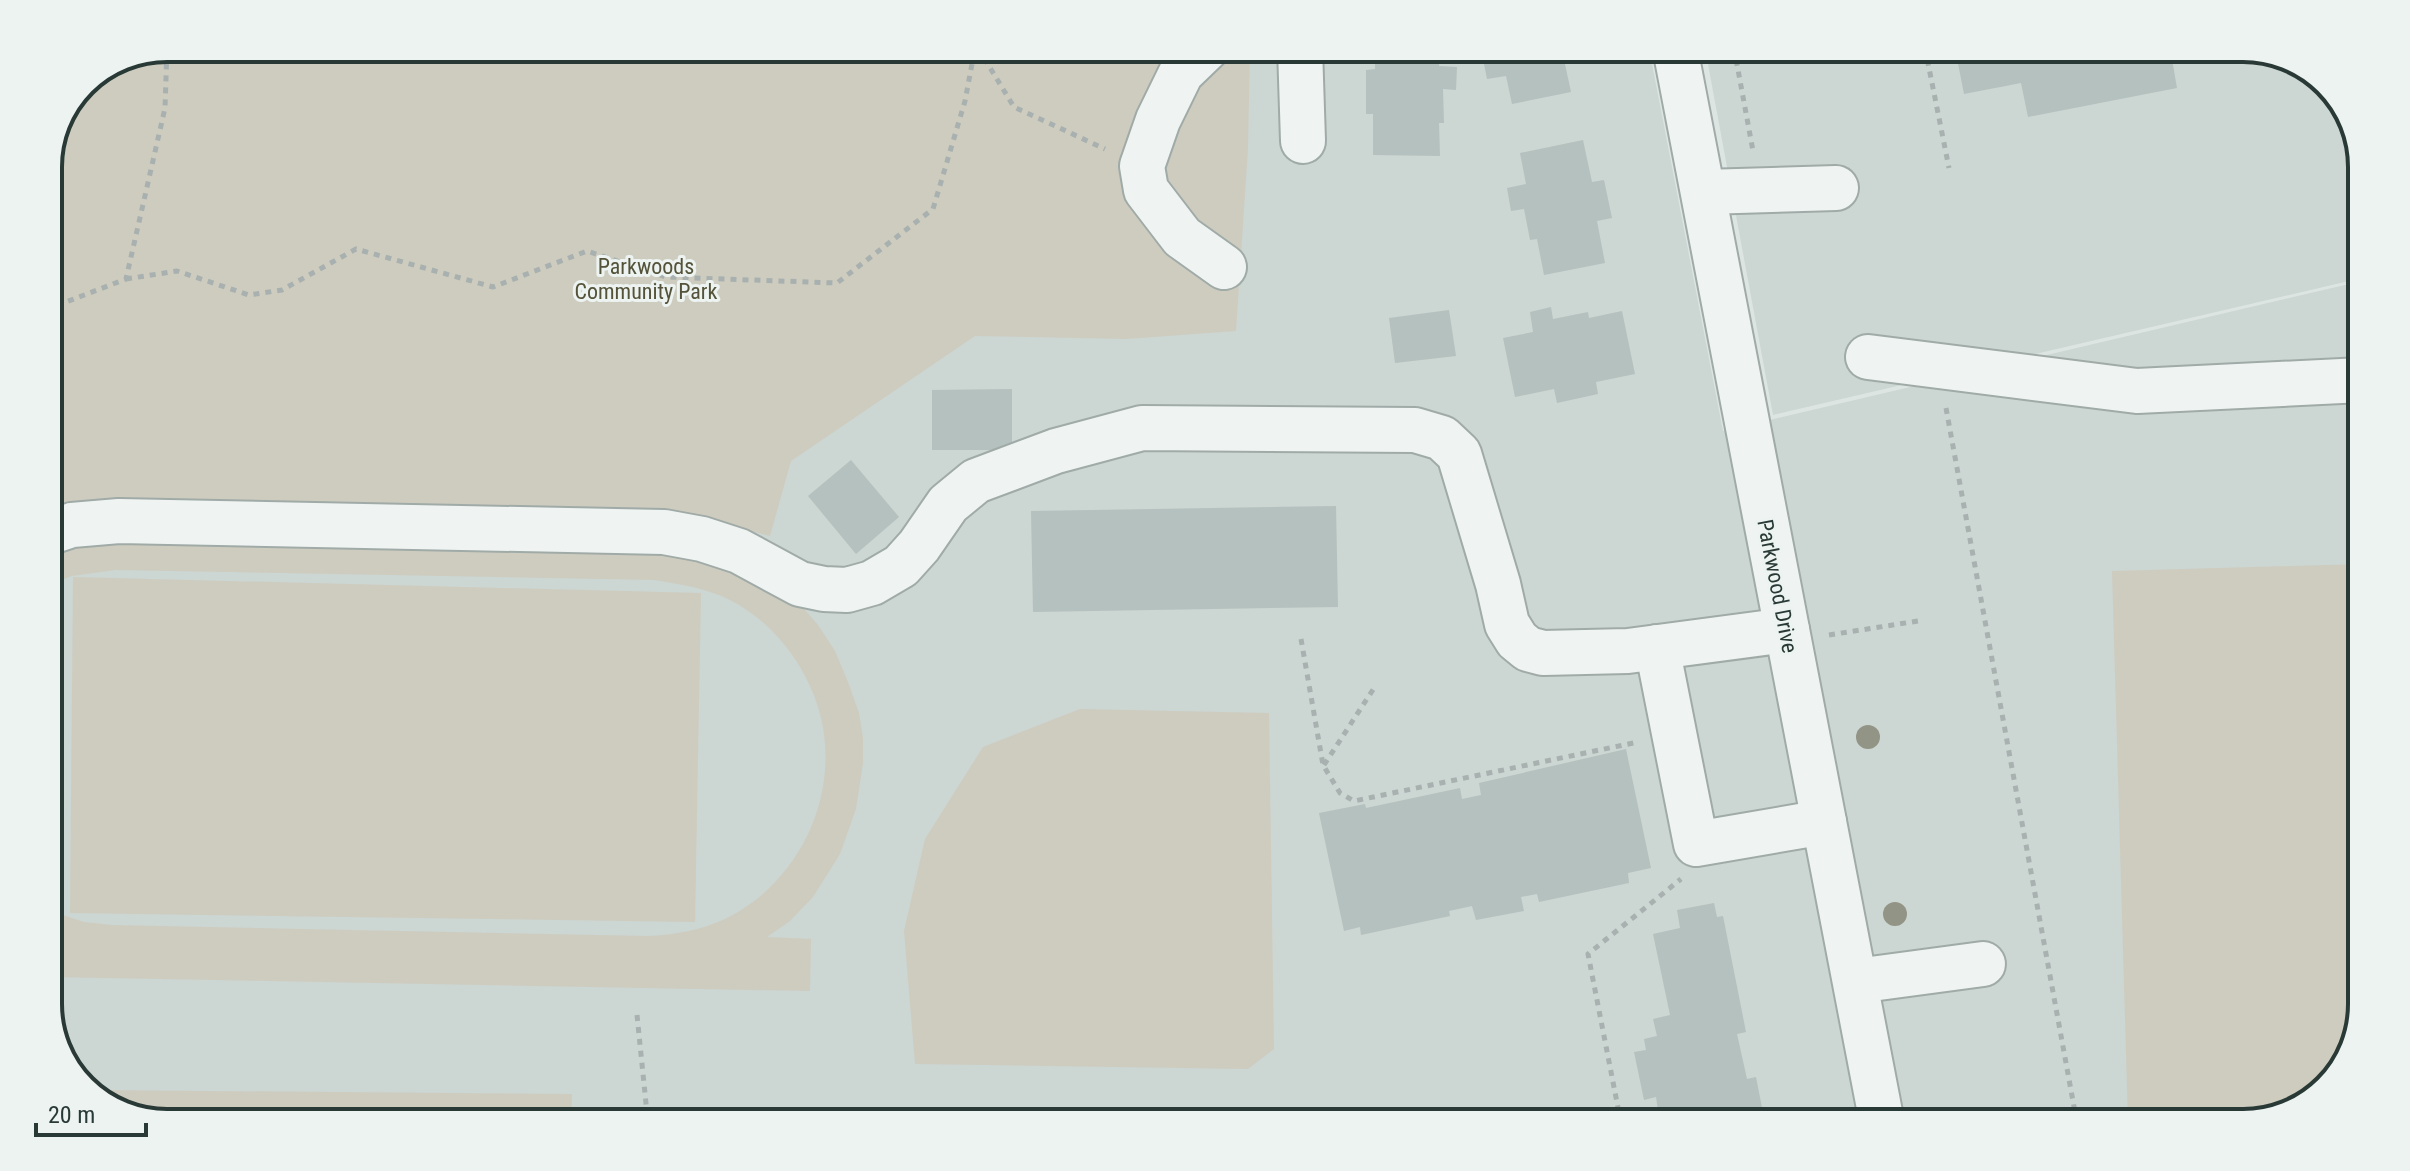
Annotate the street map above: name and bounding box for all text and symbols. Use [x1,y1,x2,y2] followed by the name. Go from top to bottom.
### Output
[575,254,718,304] park label: Parkwoods Community Park
[1752,517,1803,655] street label: Parkwood Drive
[36,1087,146,1137] scale bar
[48,1101,95,1129] text: 20 m

